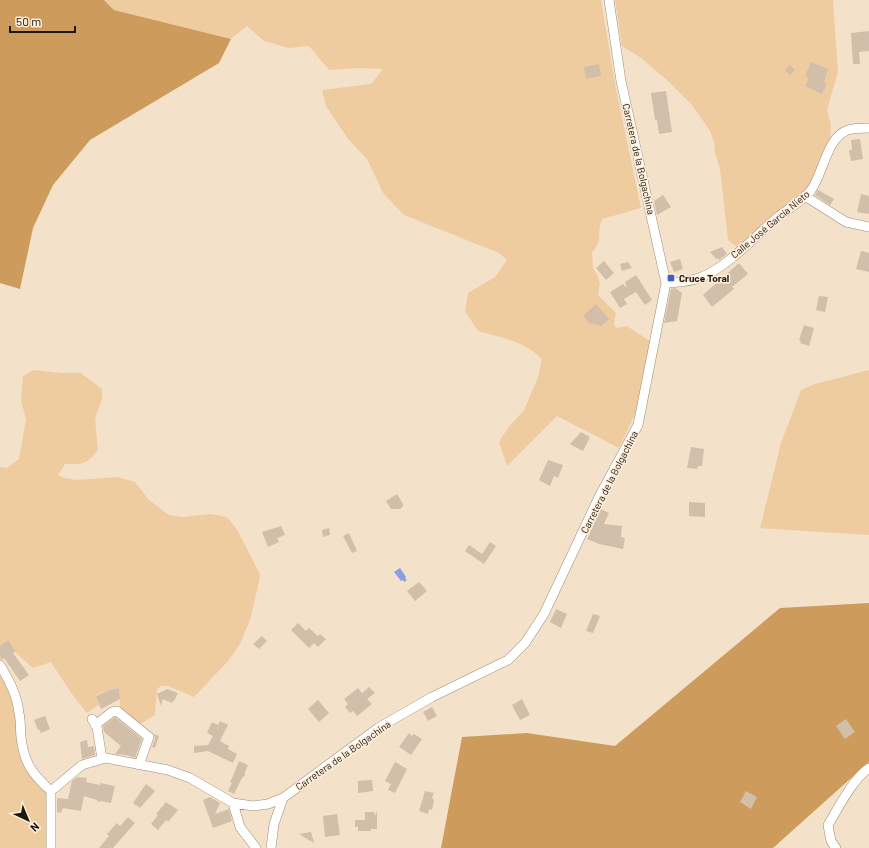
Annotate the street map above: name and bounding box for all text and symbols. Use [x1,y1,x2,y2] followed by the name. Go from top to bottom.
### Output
[10,8,75,34] scale bar
[16,14,41,28] text: 50 m
[620,102,658,216] street label: Carretera de la Bolgachina
[728,188,812,260] street label: Calle José García Nieto
[679,272,729,284] place label: Cruce Toral
[666,273,676,283] marker: Cruce Toral
[578,429,640,535] street label: Carretera de la Bolgachina
[293,718,393,792] street label: Carretera de la Bolgachina
[8,800,48,840] north arrow
[28,820,42,835] text: N

